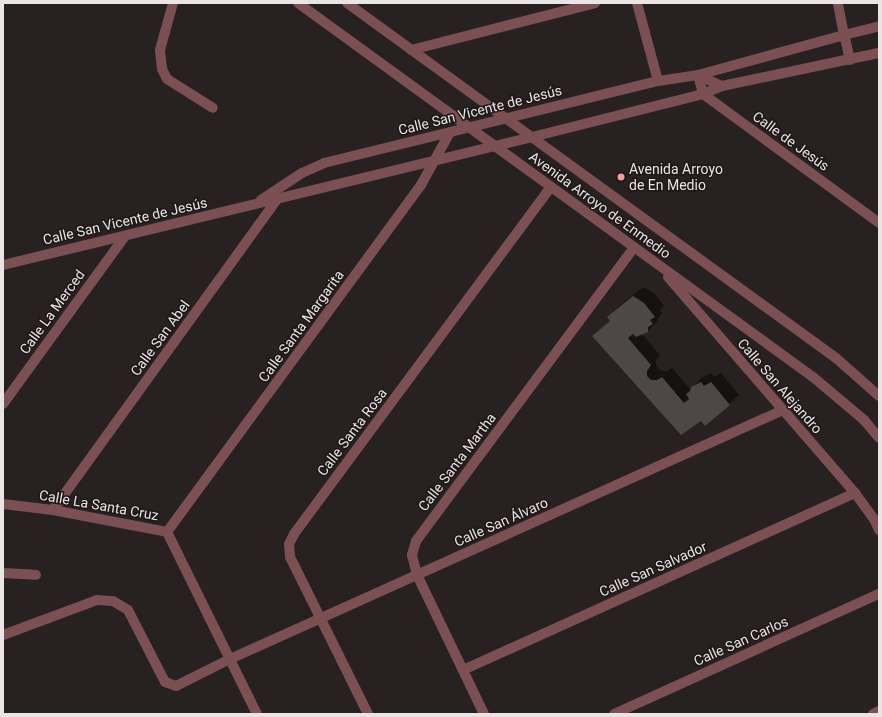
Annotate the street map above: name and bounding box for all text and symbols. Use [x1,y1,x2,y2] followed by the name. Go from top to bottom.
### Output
[396,82,564,138] street label: Calle San Vicente de Jesús
[749,108,833,174] street label: Calle de Jesús
[526,148,674,262] street label: Avenida Arroyo de Enmedio
[629,161,723,194] place label: Avenida Arroyo de En Medio
[616,172,626,182] marker: Avenida Arroyo de En Medio
[41,194,209,248] street label: Calle San Vicente de Jesús
[16,267,88,357] street label: Calle La Merced
[255,267,347,385] street label: Calle Santa Margarita
[127,297,193,379] street label: Calle San Abel
[734,335,826,437] street label: Calle San Alejandro
[314,385,390,479] street label: Calle Santa Rosa
[415,410,499,514] street label: Calle Santa Martha
[38,486,160,524] street label: Calle La Santa Cruz
[451,494,551,550] street label: Calle San Álvaro
[597,538,709,600] street label: Calle San Salvador
[691,613,791,669] street label: Calle San Carlos

